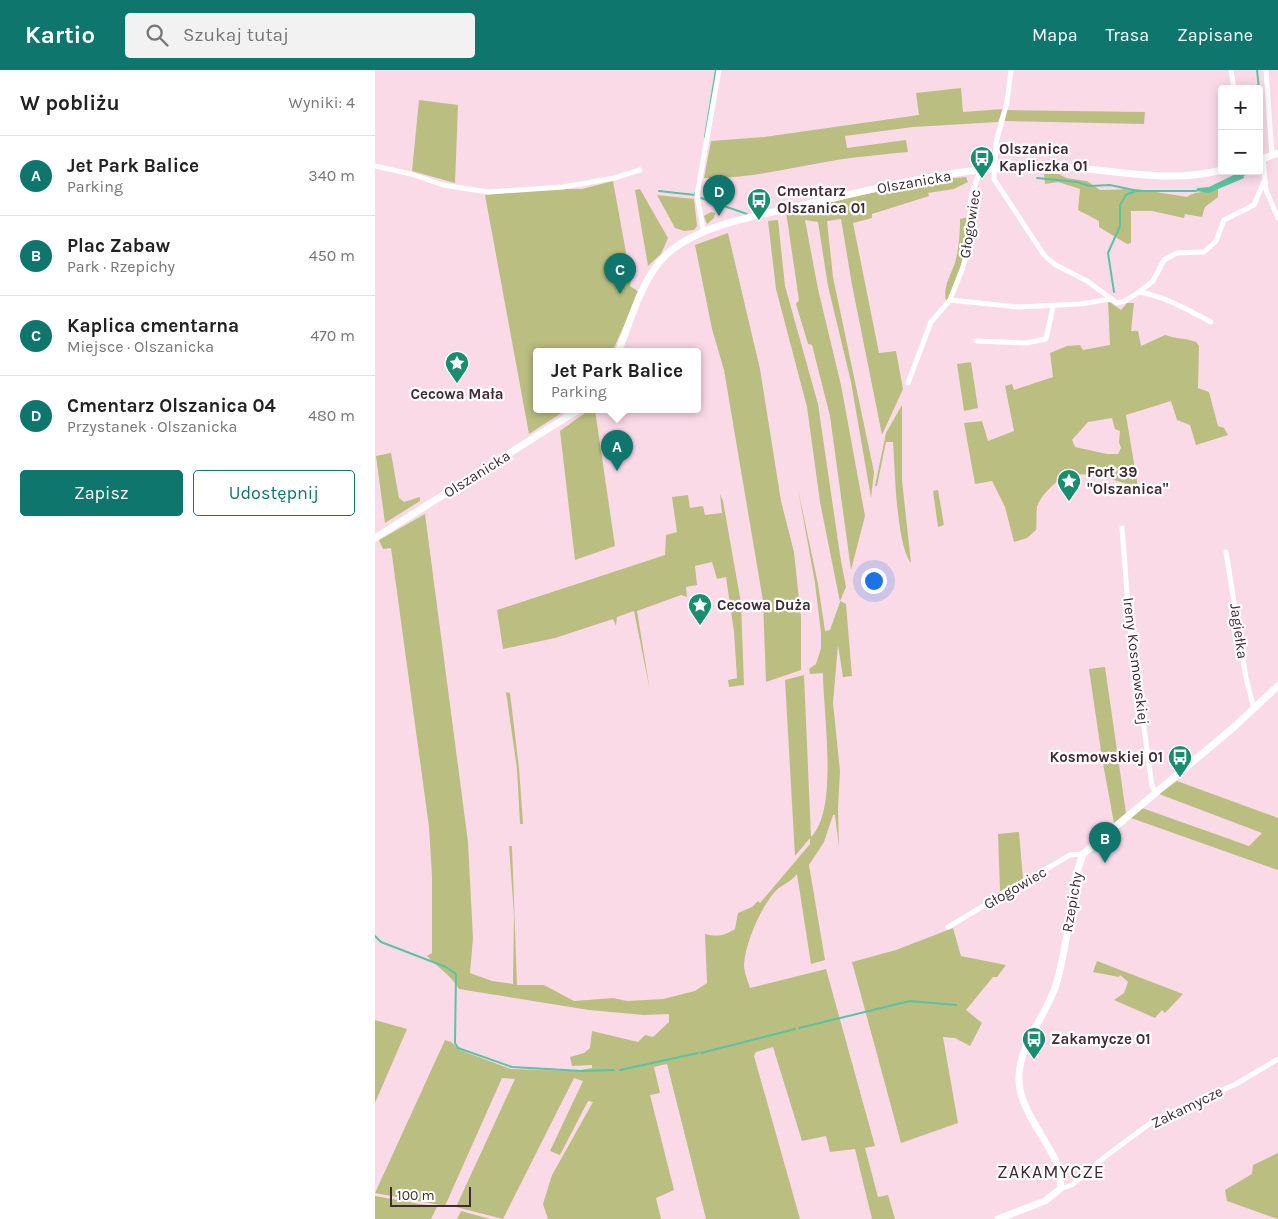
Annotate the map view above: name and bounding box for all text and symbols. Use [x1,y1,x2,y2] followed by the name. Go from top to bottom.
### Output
[125,13,475,58] search box
[25,21,95,49] text: Kartio
[143,21,171,49] icon: search
[183,24,289,46] text: Szukaj tutaj
[1032,24,1078,46] text: Mapa
[1106,24,1149,46] text: Trasa
[1177,24,1253,46] text: Zapisane
[1218,85,1263,175] map controls
[1218,85,1263,130] button: +
[20,91,120,115] text: W pobliżu
[289,93,355,112] text: Wyniki: 4
[1218,130,1263,175] button: −
[999,140,1088,175] place label: Olszanica Kapliczka 01
[969,145,995,179] bus stop icon: Olszanica Kapliczka 01
[67,155,199,177] text: Jet Park Balice
[31,166,41,185] text: A
[308,166,355,185] text: 340 m
[875,167,953,197] street label: Olszanicka
[703,175,735,216] pin: D
[67,177,123,196] text: Parking
[777,182,866,217] place label: Cmentarz Olszanica 01
[746,187,772,221] bus stop icon: Cmentarz Olszanica 01
[956,188,984,260] street label: Głogowiec
[67,235,170,257] text: Plac Zabaw
[31,246,41,265] text: B
[309,246,355,265] text: 450 m
[604,253,636,294] pin: C
[67,257,175,276] text: Park · Rzepichy
[67,315,239,337] text: Kaplica cmentarna
[31,326,41,345] text: C
[310,326,355,345] text: 470 m
[67,337,214,356] text: Miejsce · Olszanicka
[533,348,701,413] popup
[444,350,470,384] place icon: Cecowa Mała
[551,360,683,382] text: Jet Park Balice
[551,382,607,401] text: Parking
[410,385,504,403] place label: Cecowa Mała
[67,395,276,417] text: Cmentarz Olszanica 04
[31,406,41,425] text: D
[308,406,355,425] text: 480 m
[67,417,237,436] text: Przystanek · Olszanicka
[601,430,633,471] pin: A
[440,446,514,502] street label: Olszanicka
[1087,463,1169,498] place label: Fort 39 "Olszanica"
[1056,468,1082,502] place icon: Fort 39 "Olszanica"
[20,470,183,516] button: Zapisz
[193,470,355,516] button: Udostępnij
[861,568,887,594] your location
[687,592,713,626] place icon: Cecowa Duża
[717,596,811,614] place label: Cecowa Duża
[1119,596,1153,726] street label: Ireny Kosmowskiej
[1226,602,1252,660] street label: Jagiełka
[1167,744,1193,778] bus stop icon: Kosmowskiej 01
[1049,748,1163,766] place label: Kosmowskiej 01
[1089,822,1121,863] pin: B
[980,863,1050,913] street label: Głogowiec
[1058,870,1086,934] street label: Rzepichy
[1021,1026,1047,1060] bus stop icon: Zakamycze 01
[1051,1030,1151,1048] place label: Zakamycze 01
[1148,1082,1226,1132] street label: Zakamycze
[997,1161,1105,1183] district label: ZAKAMYCZE
[390,1184,471,1207] scale bar
[397,1187,435,1204] text: 100 m

